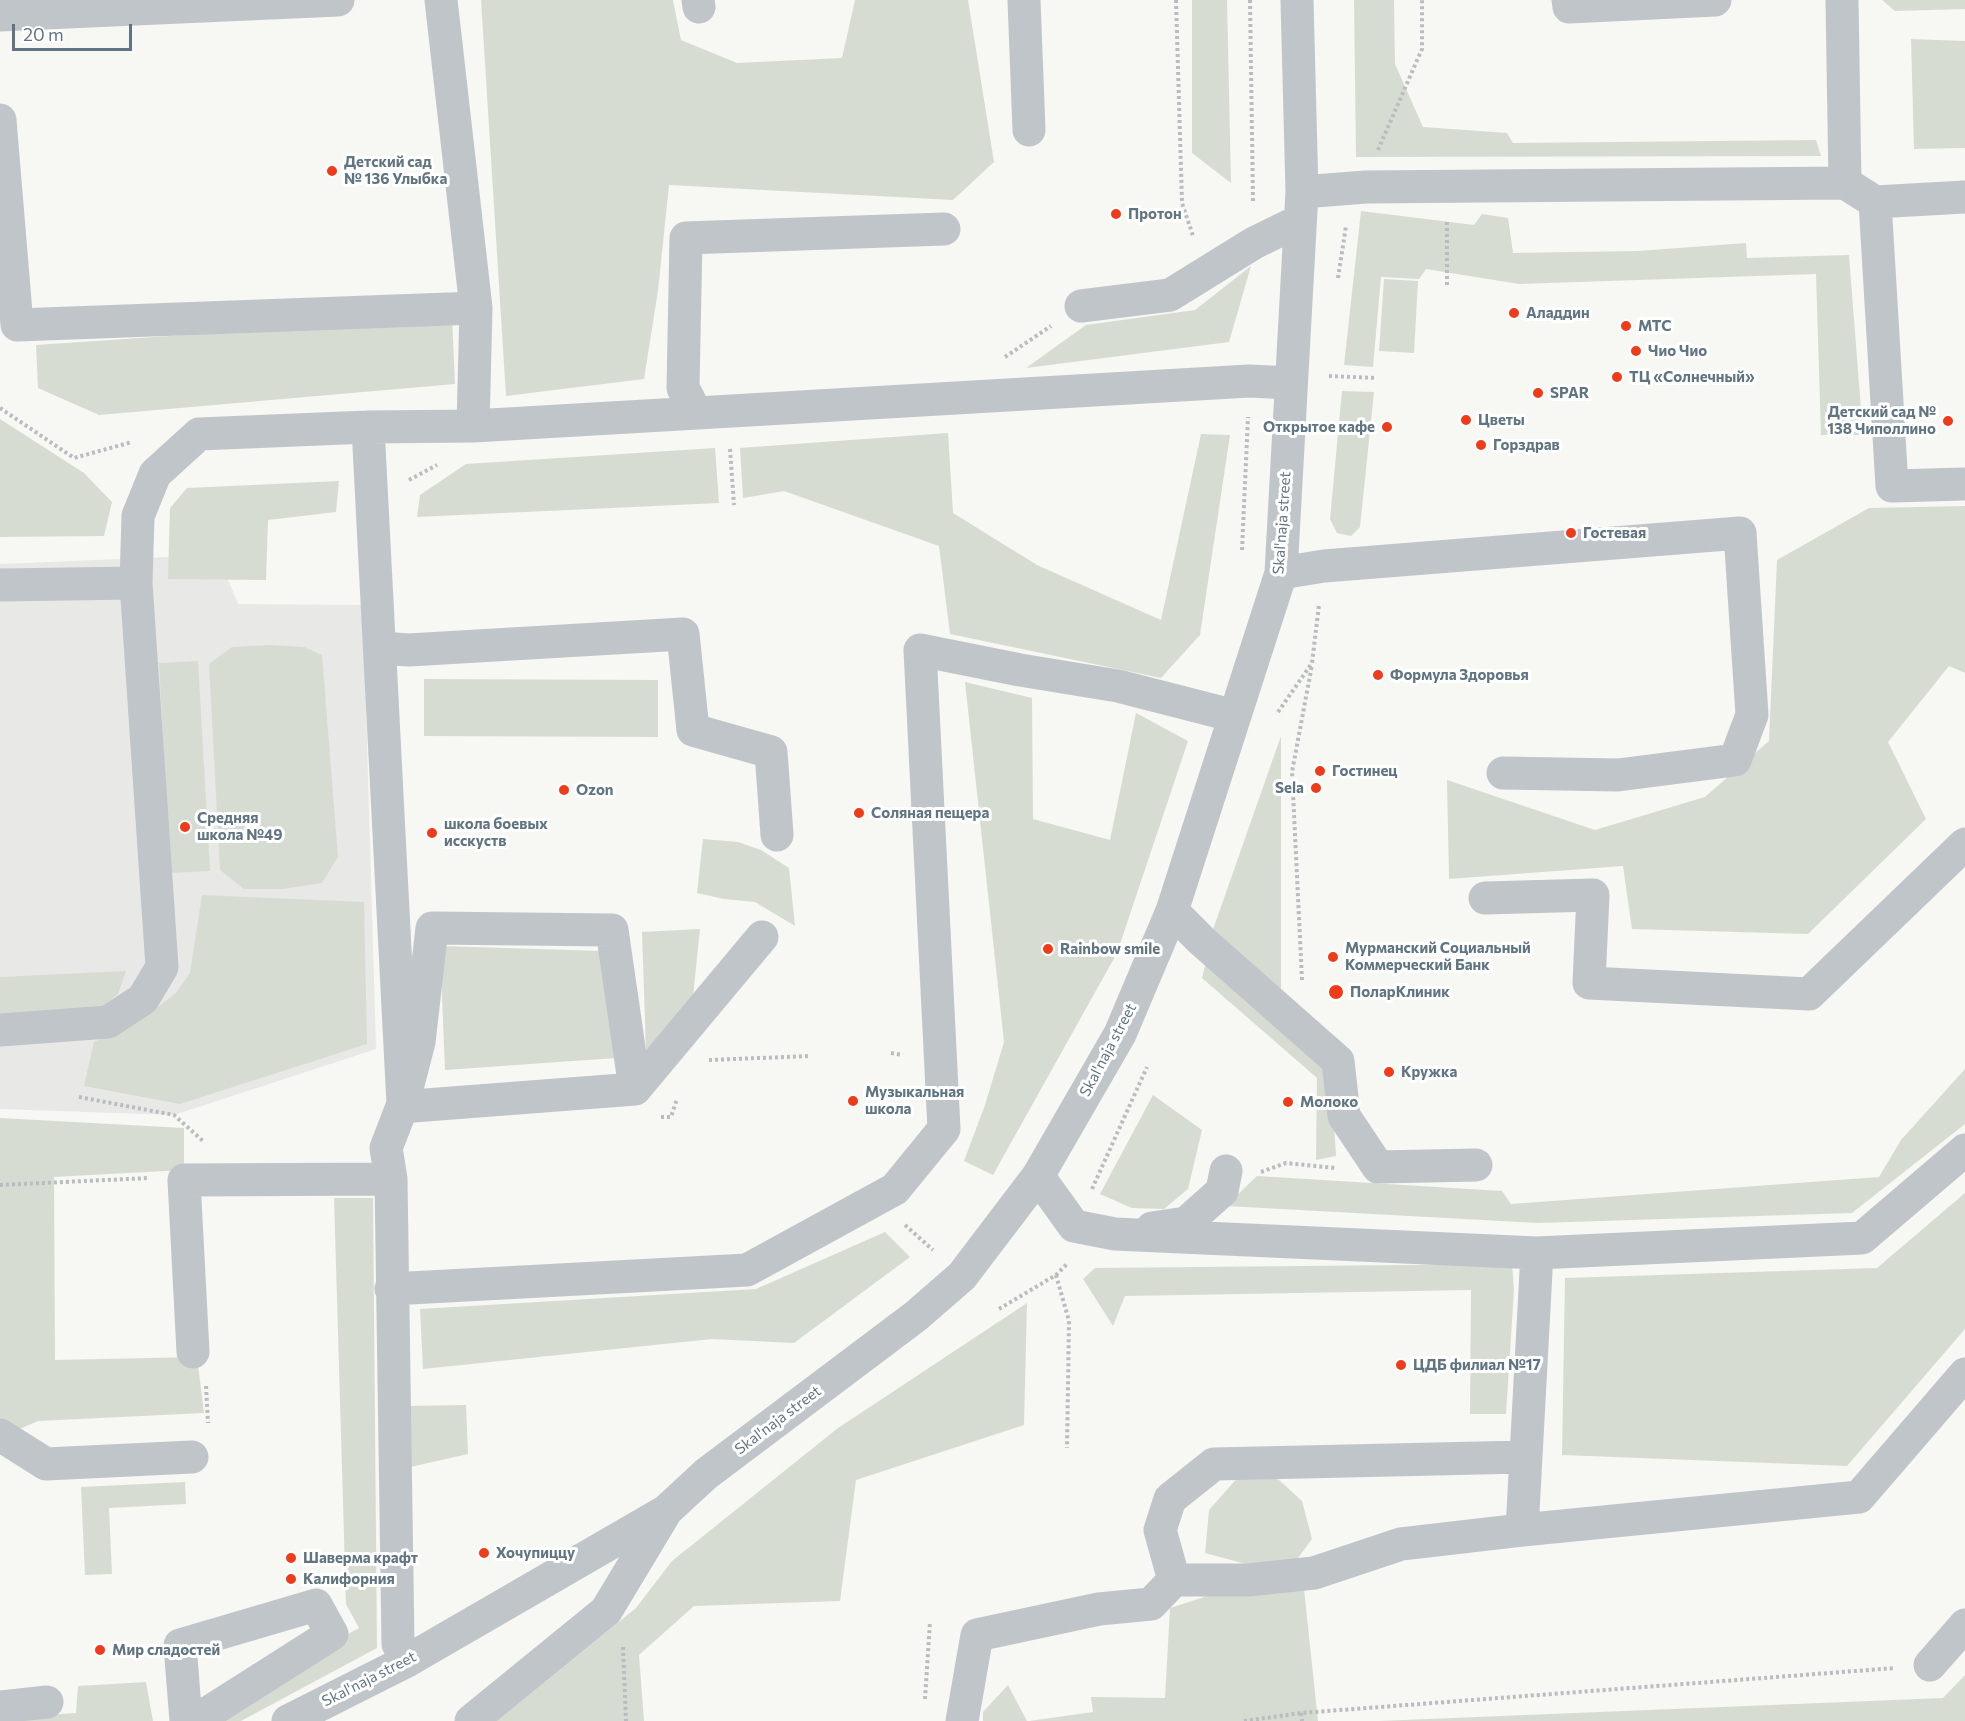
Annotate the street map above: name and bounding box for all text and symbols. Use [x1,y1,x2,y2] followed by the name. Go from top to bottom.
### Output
[15,12,135,50] scale bar
[23,23,64,45] text: 20 m
[344,153,447,188] place label: Детский сад № 136 Улыбка
[325,164,339,178] marker: Детский сад № 136 Улыбка
[1128,205,1182,223] place label: Протон
[1109,207,1123,221] marker: Протон
[1526,304,1590,322] place label: Аладдин
[1507,306,1521,320] marker: Аладдин
[1638,317,1671,335] place label: МТС
[1619,319,1633,333] marker: МТС
[1648,342,1707,360] place label: Чио Чио
[1629,344,1643,358] marker: Чио Чио
[1629,368,1755,386] place label: ТЦ «Солнечный»
[1610,370,1624,384] marker: ТЦ «Солнечный»
[1550,384,1589,402] place label: SPAR
[1531,386,1545,400] marker: SPAR
[1827,403,1936,438] place label: Детский сад № 138 Чиполлино
[1478,411,1525,429] place label: Цветы
[1459,413,1473,427] marker: Цветы
[1941,414,1955,428] marker: Детский сад № 138 Чиполлино
[1263,418,1375,436] place label: Открытое кафе
[1380,420,1394,434] marker: Открытое кафе
[1493,436,1560,454] place label: Горздрав
[1474,438,1488,452] marker: Горздрав
[1269,471,1295,575] street label: Skal'naja street
[1583,524,1646,542] place label: Гостевая
[1564,526,1578,540] marker: Гостевая
[1390,666,1529,684] place label: Формула Здоровья
[1371,668,1385,682] marker: Формула Здоровья
[1332,762,1397,780] place label: Гостинец
[1313,764,1327,778] marker: Гостинец
[1275,779,1304,797] place label: Sela
[576,781,614,799] place label: Ozon
[1309,781,1323,795] marker: Sela
[557,783,571,797] marker: Ozon
[871,804,989,822] place label: Соляная пещера
[852,806,866,820] marker: Соляная пещера
[197,809,283,844] place label: Средняя школа №49
[444,815,548,850] place label: школа боевых исскуств
[178,820,192,834] marker: Средняя школа №49
[425,826,439,840] marker: школа боевых исскуств
[1345,939,1531,974] place label: Мурманский Социальный Коммерческий Банк
[1060,940,1160,958] place label: Rainbow smile
[1041,942,1055,956] marker: Rainbow smile
[1326,950,1340,964] marker: Мурманский Социальный Коммерческий Банк
[1327,983,1345,1001] marker: ПоларКлиник
[1350,983,1450,1001] place label: ПоларКлиник
[1076,1000,1140,1100] street label: Skal'naja street
[1401,1063,1457,1081] place label: Кружка
[1382,1065,1396,1079] marker: Кружка
[865,1083,964,1118] place label: Музыкальная школа
[1300,1093,1358,1111] place label: Молоко
[846,1094,860,1108] marker: Музыкальная школа
[1281,1095,1295,1109] marker: Молоко
[1413,1356,1541,1374] place label: ЦДБ филиал №17
[1394,1358,1408,1372] marker: ЦДБ филиал №17
[731,1382,825,1458] street label: Skal'naja street
[496,1544,575,1562] place label: Хочупиццу
[477,1546,491,1560] marker: Хочупиццу
[303,1549,418,1567] place label: Шаверма крафт
[284,1551,298,1565] marker: Шаверма крафт
[303,1570,395,1588] place label: Калифорния
[284,1572,298,1586] marker: Калифорния
[112,1641,220,1659] place label: Мир сладостей
[93,1643,107,1657] marker: Мир сладостей
[319,1648,419,1710] street label: Skal'naja street

